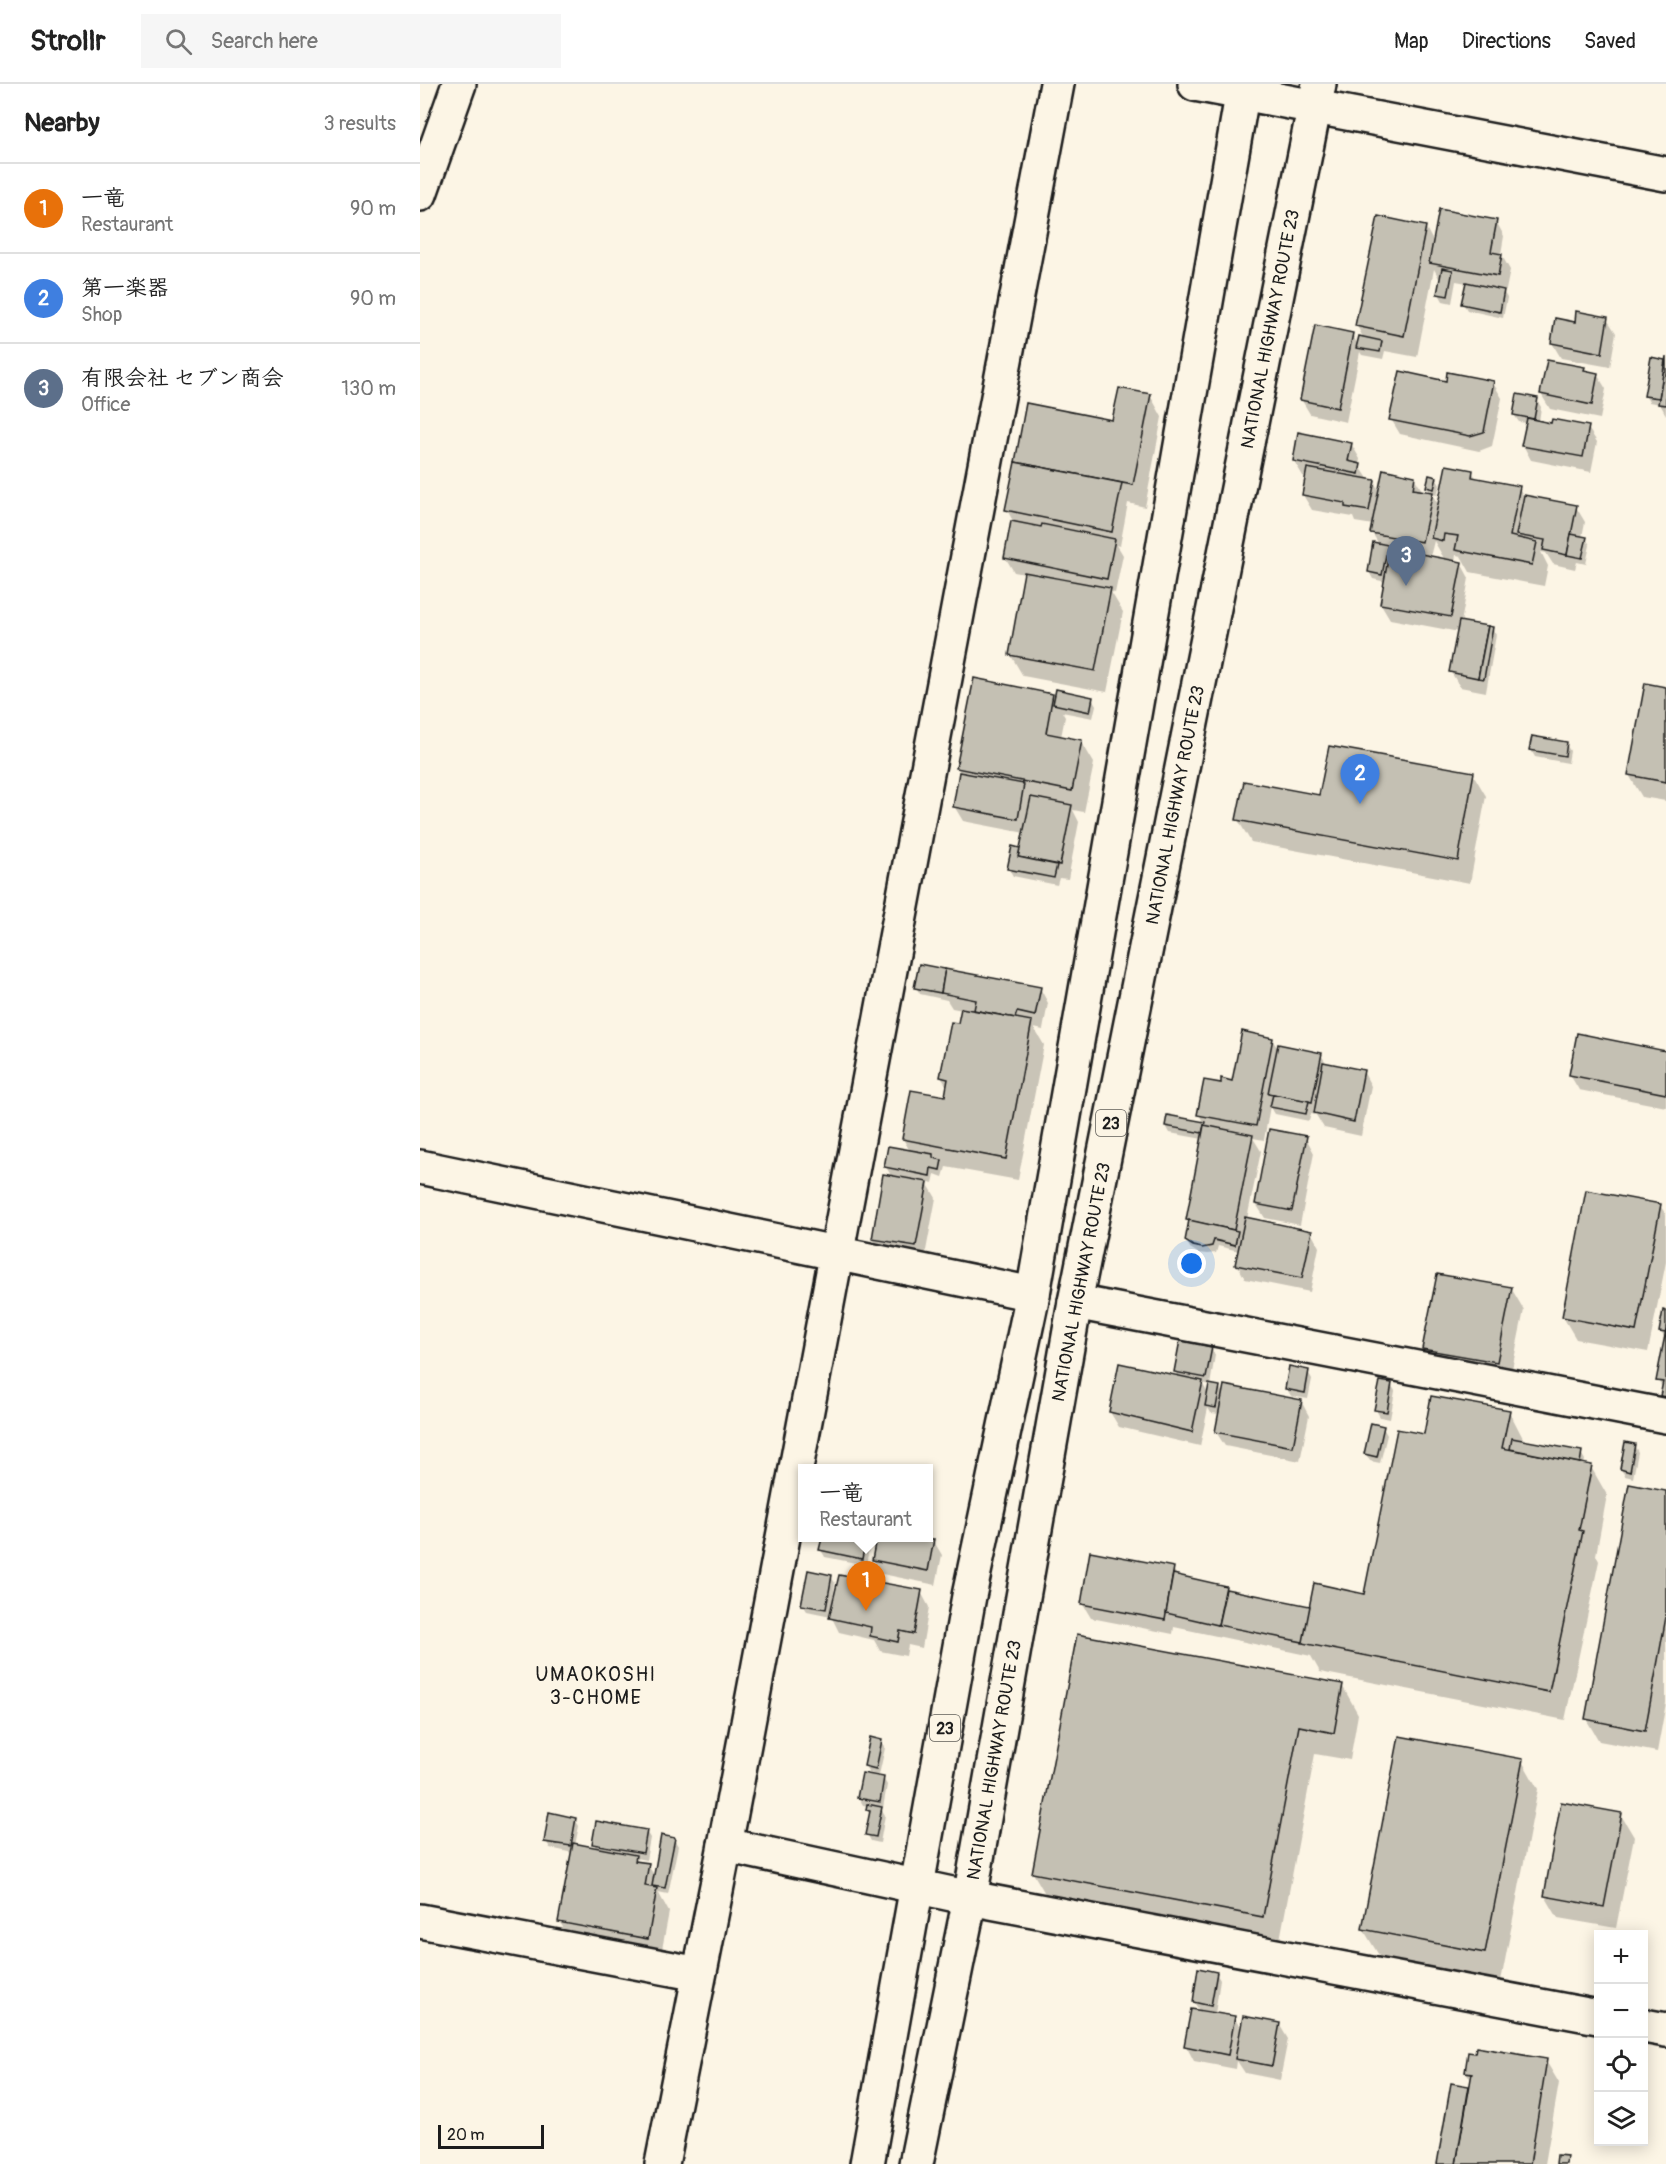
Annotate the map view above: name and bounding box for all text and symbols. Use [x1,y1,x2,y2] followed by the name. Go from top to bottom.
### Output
[141,14,561,68] search box
[30,24,105,59] text: Strollr
[162,25,195,58] icon: search
[210,27,318,55] text: Search here
[1394,28,1429,55] text: Map
[1462,28,1551,55] text: Directions
[1584,28,1636,55] text: Saved
[24,107,100,139] text: Nearby
[324,111,396,136] text: 3 results
[81,184,125,212] text: 一竜
[40,196,47,221] text: 1
[350,196,396,221] text: 90 m
[1236,208,1305,451] street label: NATIONAL HIGHWAY ROUTE 23
[81,212,173,237] text: Restaurant
[81,274,169,302] text: 第一楽器
[38,286,49,311] text: 2
[350,286,396,311] text: 90 m
[81,302,122,327] text: Shop
[81,364,284,392] text: 有限会社 セブン商会
[38,376,49,401] text: 3
[341,376,396,401] text: 130 m
[81,392,130,417] text: Office
[1386,536,1426,586] pin: 3
[1141,684,1210,927] street label: NATIONAL HIGHWAY ROUTE 23
[1340,754,1380,804] pin: 2
[1096,1110,1126,1136] road number: 23
[1047,1161,1116,1404] street label: NATIONAL HIGHWAY ROUTE 23
[1177,1249,1206,1278] your location
[798,1464,933,1542] popup
[819,1479,863,1507] text: 一竜
[819,1507,912,1532] text: Restaurant
[846,1562,886,1611] pin: 1
[962,1638,1027,1882] street label: NATIONAL HIGHWAY ROUTE 23
[535,1662,657,1710] district label: UMAOKOSHI 3-CHOME
[930,1715,960,1741] road number: 23
[1594,1930,1648,2146] map controls
[1594,1930,1648,1984] button: +
[1594,1984,1648,2038] button: −
[1594,2038,1648,2092] button: locate
[1594,2092,1648,2146] button: layers
[438,2122,544,2150] scale bar
[447,2125,485,2145] text: 20 m

